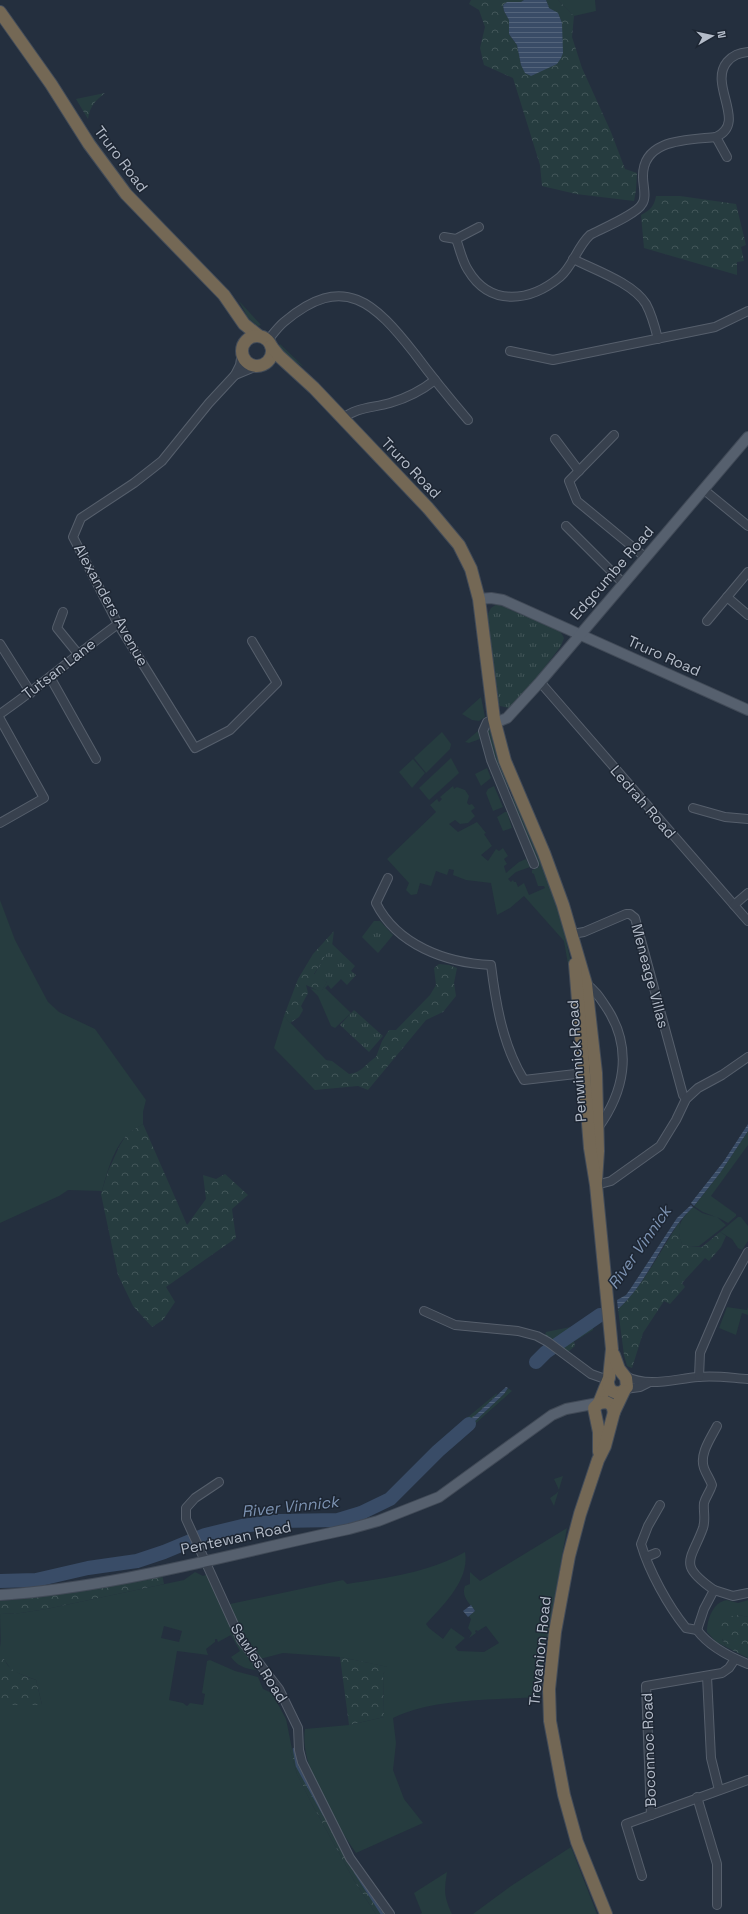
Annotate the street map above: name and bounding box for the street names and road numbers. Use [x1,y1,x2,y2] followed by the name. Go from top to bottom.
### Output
[90,122,152,196] street label: Truro Road
[377,433,445,502] street label: Truro Road
[566,522,657,623] street label: Edgcumbe Road
[70,540,153,669] street label: Alexanders Avenue
[625,631,704,680] street label: Truro Road
[18,634,99,703] street label: Tutsan Lane
[606,761,680,842] street label: Ledrah Road
[627,922,674,1030] street label: Meneage Villas
[563,999,590,1123] street label: Penwinnick Road
[179,1517,293,1558] street label: Pentewan Road
[524,1595,555,1707] street label: Trevanion Road
[227,1619,292,1706] street label: Sawles Road
[637,1692,660,1808] street label: Boconnoc Road

